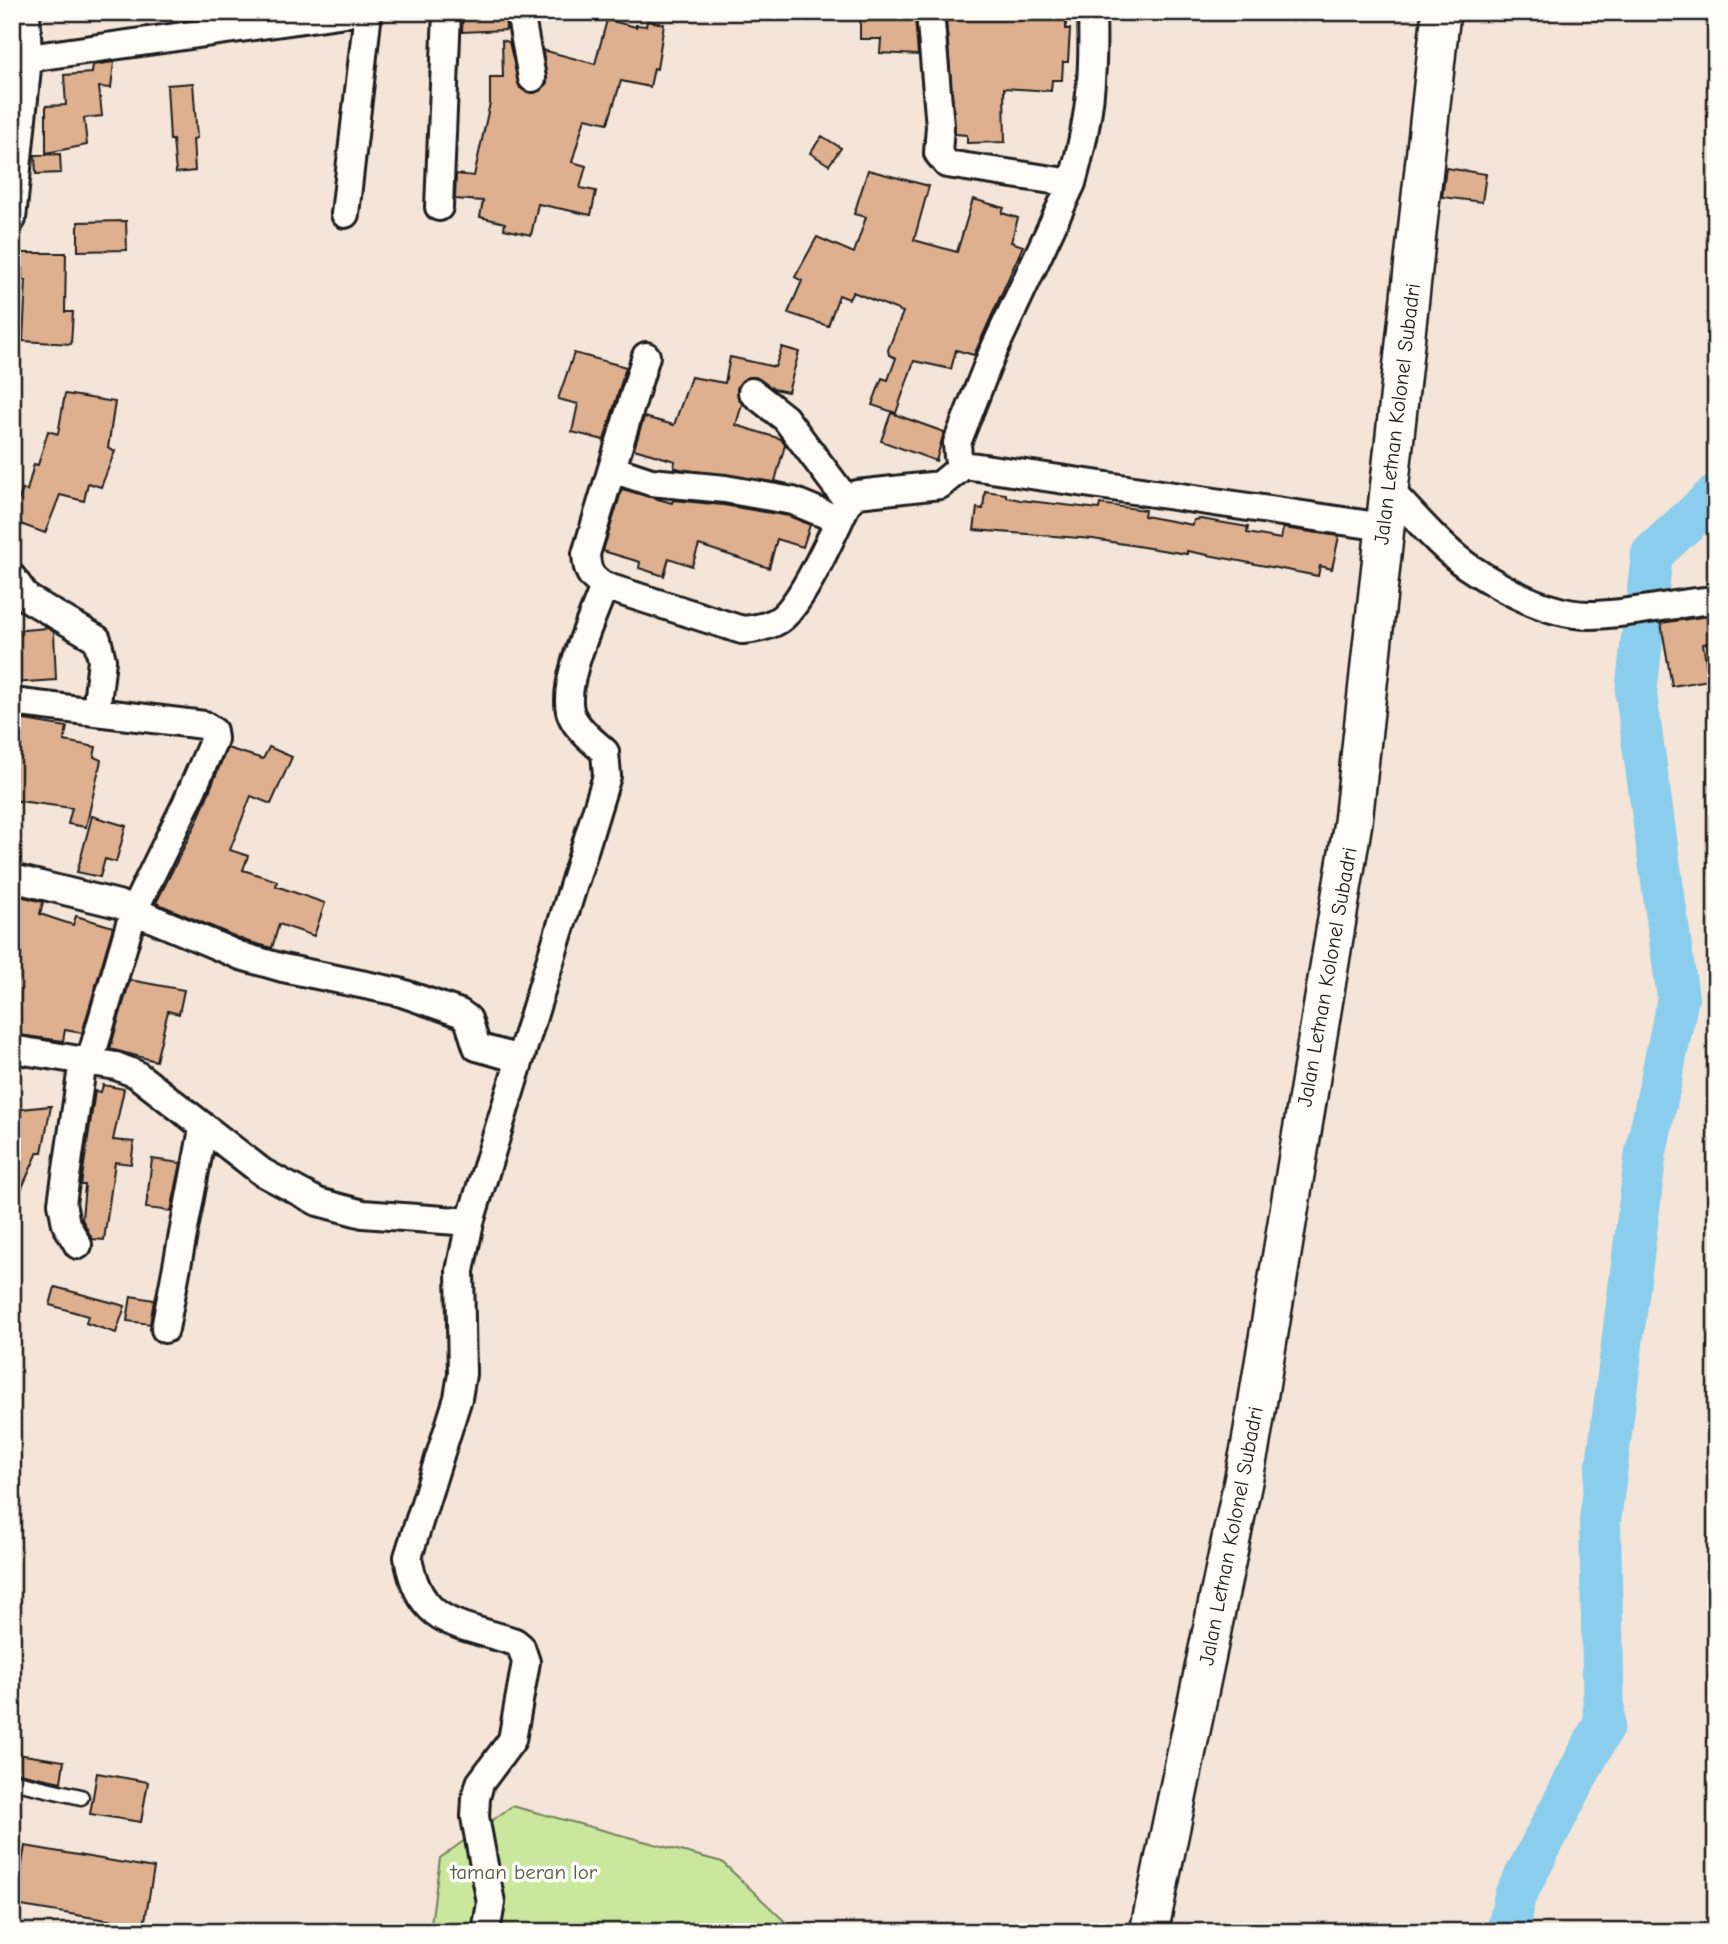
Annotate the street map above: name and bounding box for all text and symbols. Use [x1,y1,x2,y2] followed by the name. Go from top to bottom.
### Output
[1369,282,1425,546] street label: Jalan Letnan Kolonel Subadri
[1292,845,1362,1109] street label: Jalan Letnan Kolonel Subadri
[1194,1405,1268,1667] street label: Jalan Letnan Kolonel Subadri
[450,1860,598,1884] park label: taman beran lor

